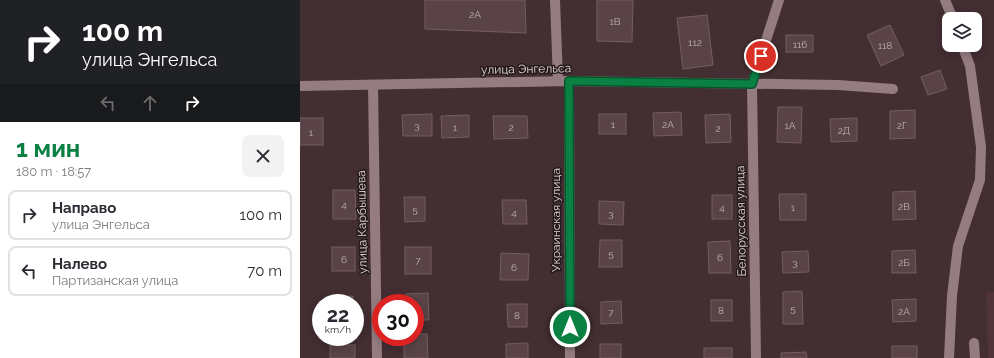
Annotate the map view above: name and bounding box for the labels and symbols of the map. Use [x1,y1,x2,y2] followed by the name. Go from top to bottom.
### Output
[469,9,481,20] house number: 2А
[610,16,621,27] house number: 1В
[688,37,702,48] house number: 112
[744,39,778,73] pin
[793,39,807,50] house number: 116
[878,40,892,51] house number: 118
[481,61,571,77] street label: улица Энгельса
[611,119,616,130] house number: 1
[662,119,674,130] house number: 2А
[414,120,420,131] house number: 3
[784,120,796,131] house number: 1А
[897,120,907,131] house number: 2Г
[453,122,458,133] house number: 1
[508,122,514,133] house number: 2
[715,123,721,134] house number: 2
[838,125,851,136] house number: 2Д
[309,127,314,138] house number: 1
[733,165,749,277] street label: Белорусская улица
[549,168,563,272] street label: Украинская улица
[354,170,370,274] street label: улица Карбышева
[341,199,347,210] house number: 4
[898,201,910,212] house number: 2В
[719,202,725,213] house number: 4
[791,202,796,213] house number: 1
[412,204,418,215] house number: 5
[511,207,517,218] house number: 4
[608,208,614,219] house number: 3
[608,248,614,259] house number: 5
[717,252,723,263] house number: 6
[341,254,347,265] house number: 6
[415,255,421,266] house number: 7
[792,257,798,268] house number: 3
[898,257,910,268] house number: 2Б
[511,262,517,273] house number: 6
[372,294,424,346] speed limit sign: 30
[790,303,796,314] house number: 5
[718,305,724,316] house number: 8
[549,306,591,348] position arrow
[898,306,910,317] house number: 2А
[608,307,614,318] house number: 7
[514,310,520,321] house number: 8

